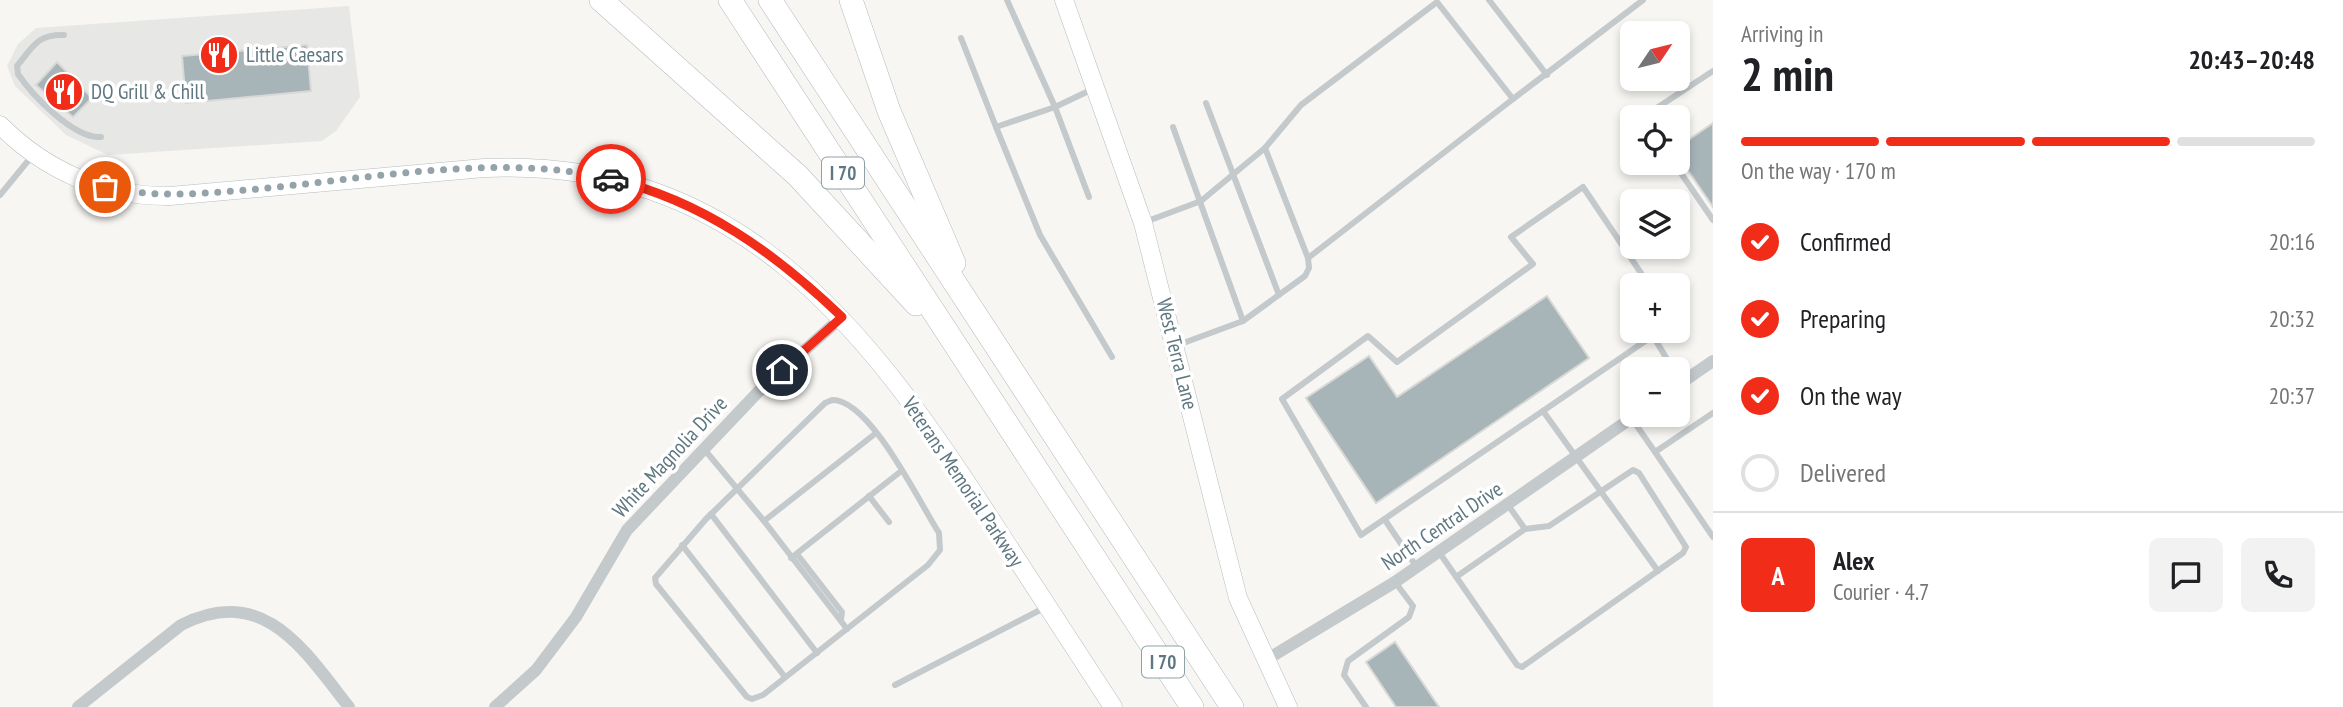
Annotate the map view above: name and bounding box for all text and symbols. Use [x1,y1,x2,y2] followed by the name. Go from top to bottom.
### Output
[1741,19,1823,48] text: Arriving in
[1620,21,1690,91] north arrow
[1620,21,1690,427] map controls
[198,34,240,76] restaurant icon: Little Caesars
[246,41,344,68] place label: Little Caesars
[2188,43,2315,76] text: 20:43–20:48
[1741,44,1834,104] text: 2 min
[43,71,85,113] restaurant icon: DQ Grill & Chill
[91,78,204,105] place label: DQ Grill & Chill
[1620,105,1690,175] button: locate
[576,144,646,214] courier
[1741,156,1896,185] text: On the way · 170 m
[75,157,135,217] pin
[822,158,864,188] road number: I 70
[592,160,630,198] icon: car
[86,168,124,206] icon: bag
[1620,189,1690,259] button: layers
[1741,223,1779,261] icon: check
[1800,225,1891,258] text: Confirmed
[2269,227,2315,256] text: 20:16
[1620,273,1690,343] button: +
[1151,295,1204,412] street label: West Terra Lane
[1741,300,1779,338] icon: check
[1800,302,1886,335] text: Preparing
[2269,304,2315,333] text: 20:32
[752,340,812,400] pin
[763,351,801,389] icon: home
[1620,357,1690,427] button: −
[1741,377,1779,415] icon: check
[1800,379,1902,412] text: On the way
[2269,381,2315,410] text: 20:37
[606,390,733,523] street label: White Magnolia Drive
[896,391,1030,572] street label: Veterans Memorial Parkway
[1800,456,1886,489] text: Delivered
[1376,475,1507,576] street label: North Central Drive
[2149,538,2223,612] button: chat
[2241,538,2315,612] button: phone
[1833,544,1874,577] text: Alex
[1771,559,1785,592] text: A
[1833,577,1929,606] text: Courier · 4.7
[1142,646,1184,678] road number: I 70

